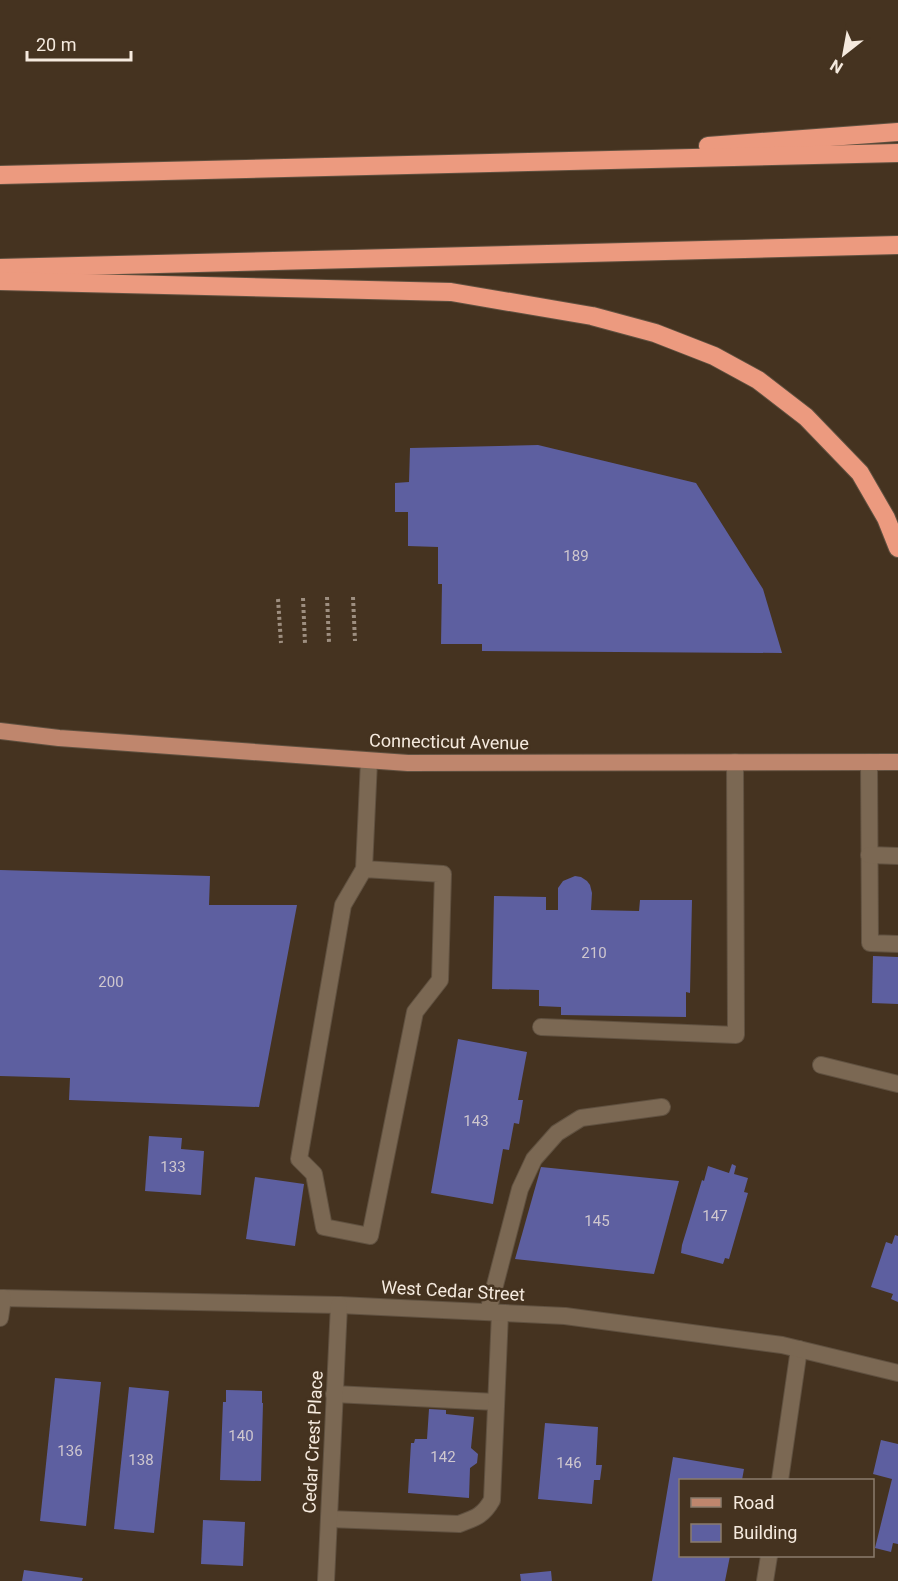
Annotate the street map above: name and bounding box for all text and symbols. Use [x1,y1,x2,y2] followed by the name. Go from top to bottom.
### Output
[27,24,130,62] scale bar
[814,24,874,84] north arrow
[36,34,76,55] text: 20 m
[827,55,846,77] text: N
[563,547,589,565] house number: 189
[369,730,529,753] street label: Connecticut Avenue
[581,944,607,962] house number: 210
[98,973,124,991] house number: 200
[463,1112,489,1130] house number: 143
[160,1158,186,1176] house number: 133
[702,1207,728,1225] house number: 147
[584,1212,610,1230] house number: 145
[381,1276,526,1305] street label: West Cedar Street
[298,1370,327,1514] street label: Cedar Crest Place
[228,1427,254,1445] house number: 140
[57,1442,83,1460] house number: 136
[430,1448,456,1466] house number: 142
[128,1451,154,1469] house number: 138
[556,1454,582,1472] house number: 146
[679,1479,874,1557] legend
[733,1492,774,1513] text: Road
[733,1522,797,1543] text: Building

